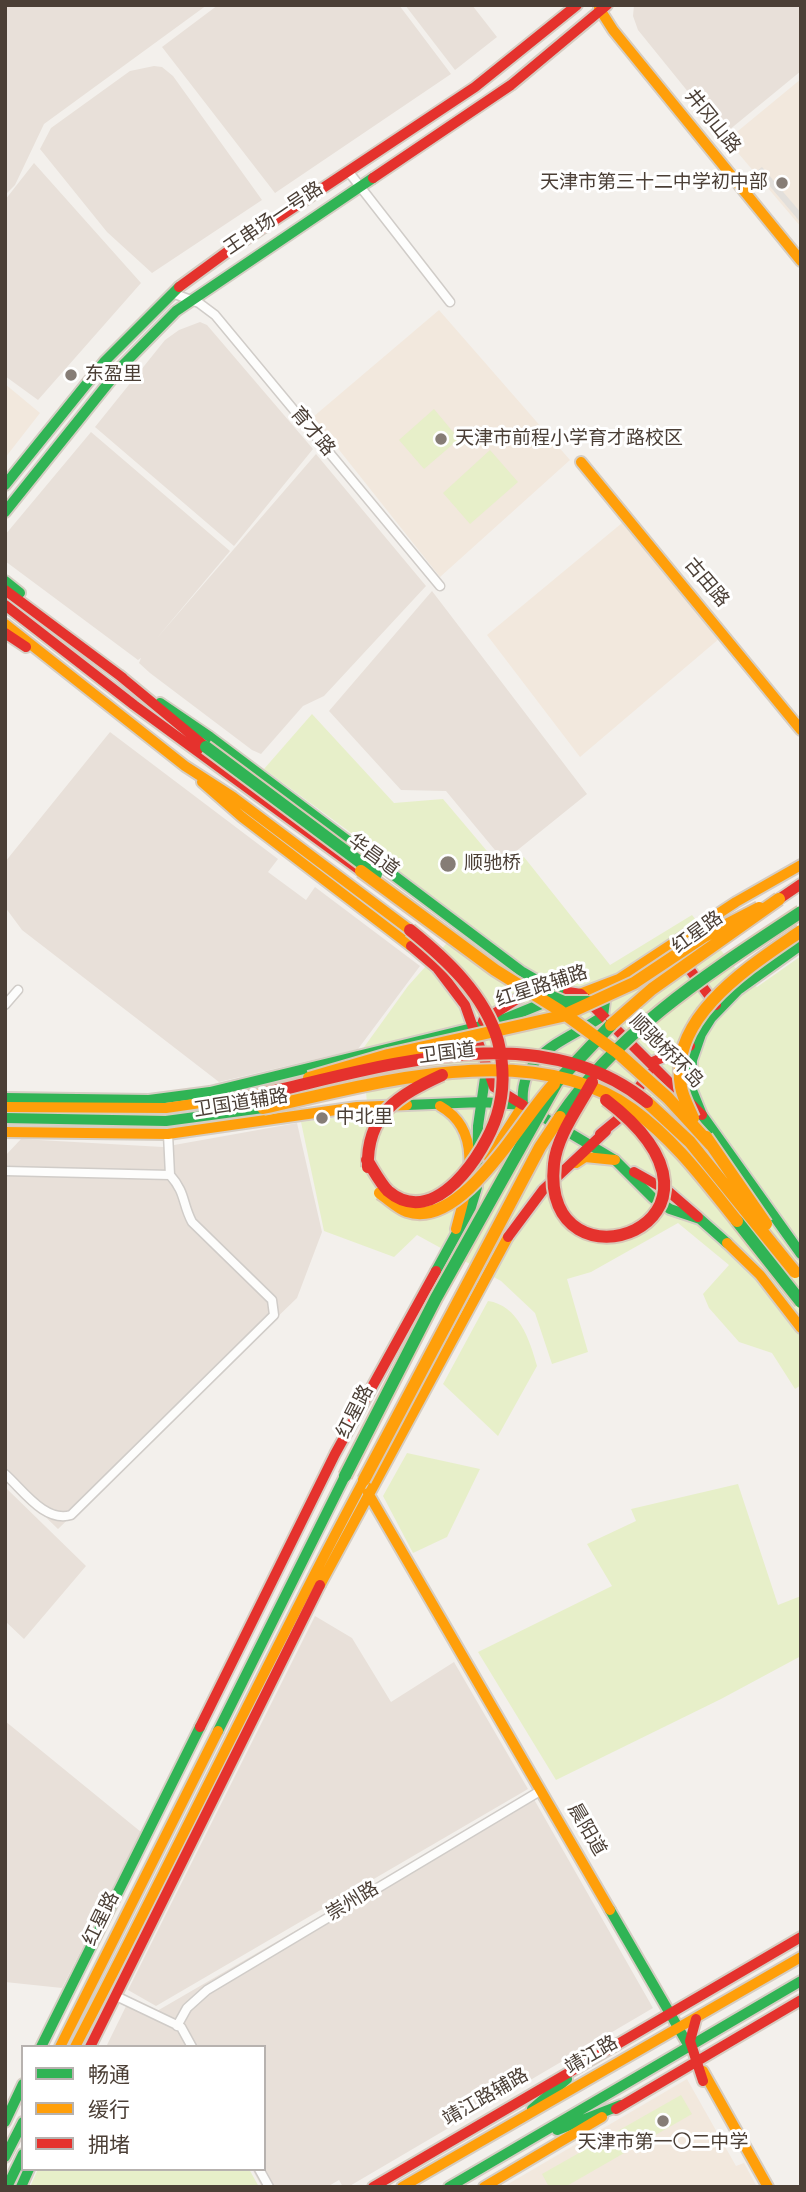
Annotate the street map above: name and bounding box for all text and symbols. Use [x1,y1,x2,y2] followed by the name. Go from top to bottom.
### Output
[679,85,745,159] street label: 井冈山路
[540,172,768,194] place label: 天津市第三十二中学初中部
[774,175,790,191] marker: 天津市第三十二中学初中部
[220,178,328,260] street label: 王串场一号路
[85,364,142,386] place label: 东盈里
[63,367,79,383] marker: 东盈里
[285,403,339,461] street label: 育才路
[455,428,683,450] place label: 天津市前程小学育才路校区
[433,431,449,447] marker: 天津市前程小学育才路校区
[679,554,733,612] street label: 古田路
[343,830,403,882] street label: 华昌道
[464,853,521,875] place label: 顺驰桥
[438,854,458,874] marker: 顺驰桥
[668,907,728,959] street label: 红星路
[493,961,591,1013] street label: 红星路辅路
[624,1010,708,1094] street label: 顺驰桥环岛
[417,1039,477,1069] street label: 卫国道
[192,1085,290,1123] street label: 卫国道辅路
[336,1107,393,1129] place label: 中北里
[314,1110,330,1126] marker: 中北里
[333,1381,379,1443] street label: 红星路
[562,1800,610,1860] street label: 晨阳道
[323,1878,383,1926] street label: 崇州路
[79,1888,125,1950] street label: 红星路
[562,2032,622,2080] street label: 靖江路
[21,2045,266,2171] legend
[88,2060,130,2089] text: 畅通
[439,2064,533,2132] street label: 靖江路辅路
[88,2095,130,2124] text: 缓行
[655,2113,671,2129] marker: 天津市第一〇二中学
[88,2130,130,2159] text: 拥堵
[578,2132,748,2154] place label: 天津市第一〇二中学

